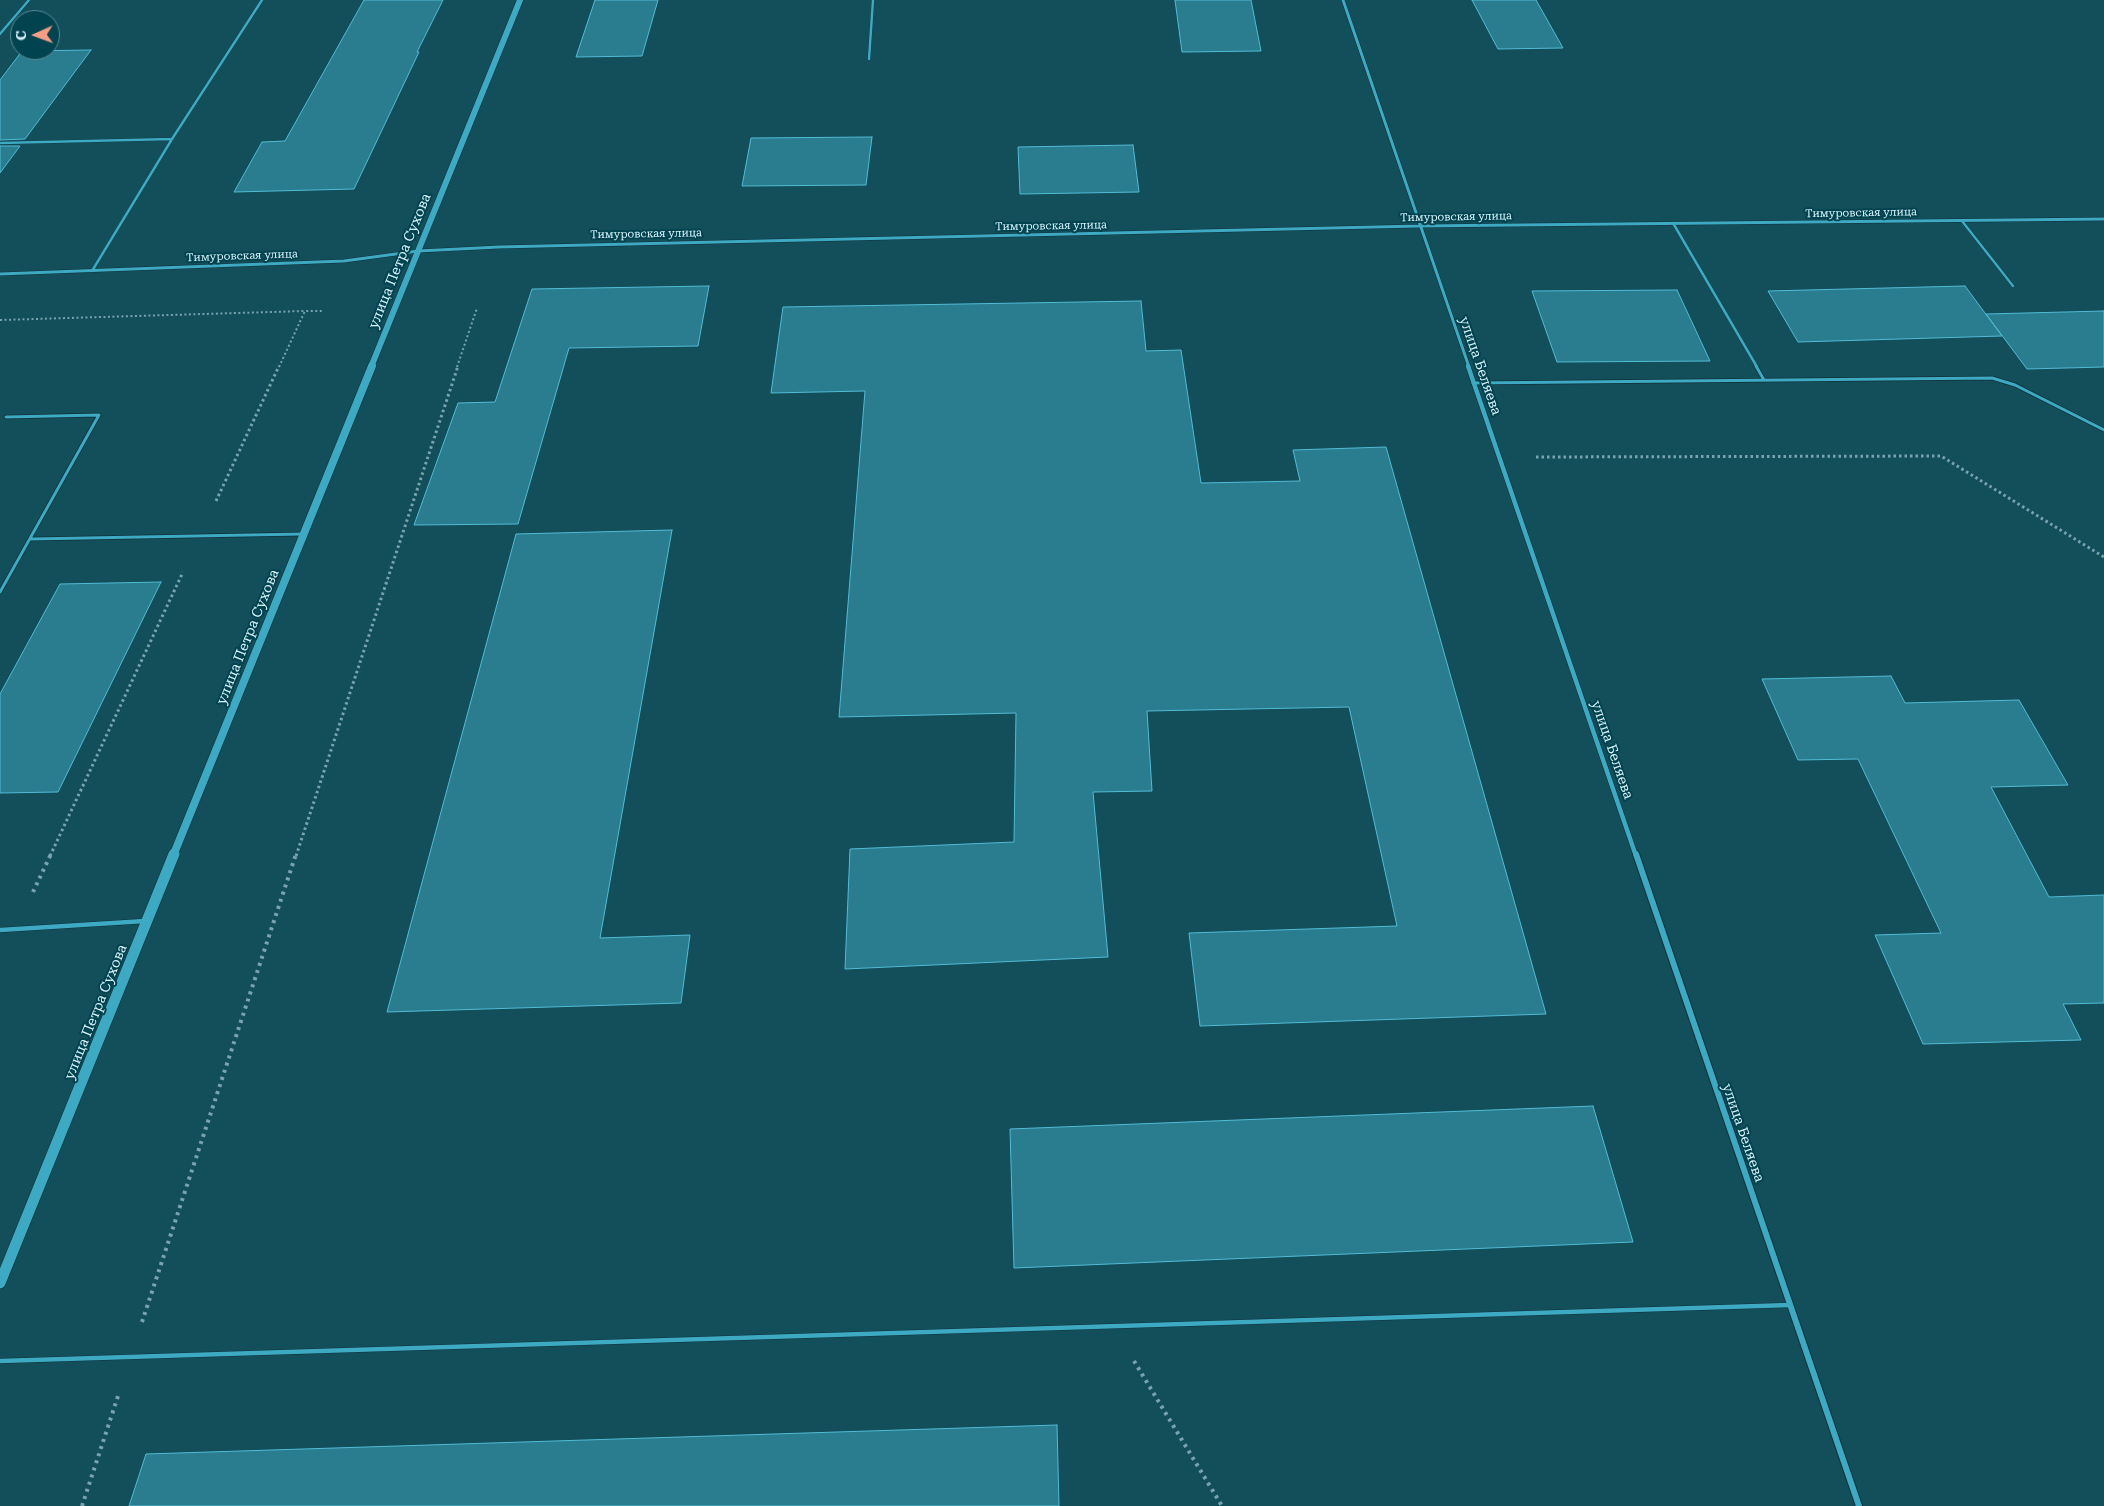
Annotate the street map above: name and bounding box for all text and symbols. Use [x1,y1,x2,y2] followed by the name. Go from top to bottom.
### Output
[10,10,60,60] north arrow
[13,30,29,41] text: С
[365,191,435,331] street label: улица Петра Сухова
[1805,205,1917,221] street label: Тимуровская улица
[1400,209,1512,225] street label: Тимуровская улица
[995,218,1107,234] street label: Тимуровская улица
[590,226,702,242] street label: Тимуровская улица
[186,247,298,265] street label: Тимуровская улица
[1455,315,1505,417] street label: улица Беляева
[213,567,283,707] street label: улица Петра Сухова
[1587,699,1637,801] street label: улица Беляева
[61,942,131,1082] street label: улица Петра Сухова
[1718,1082,1768,1184] street label: улица Беляева

